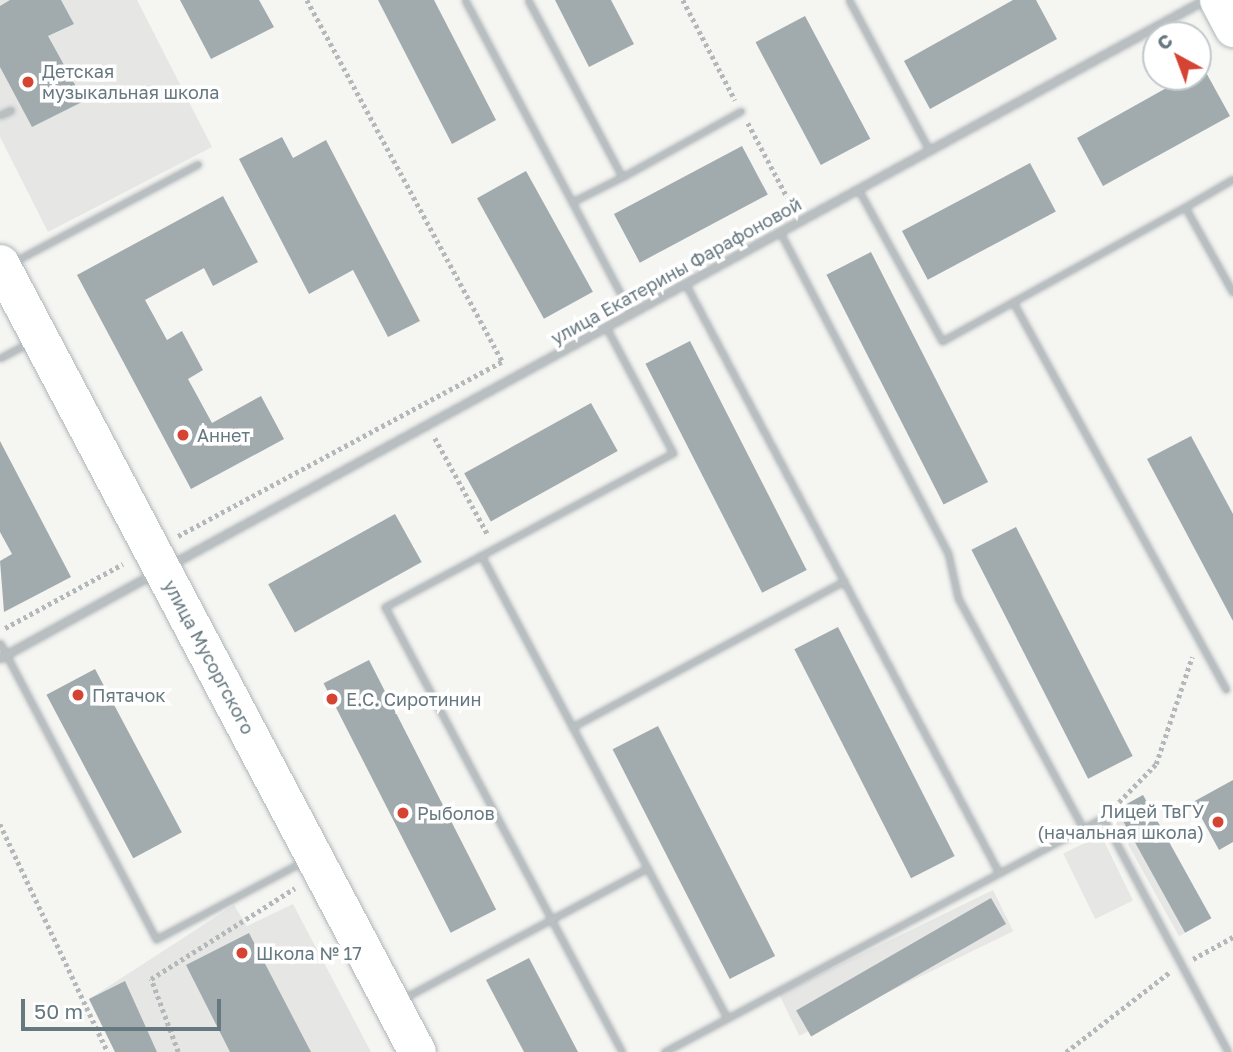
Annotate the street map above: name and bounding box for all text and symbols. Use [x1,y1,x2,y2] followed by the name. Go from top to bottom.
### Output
[1142,21,1212,91] north arrow
[1152,28,1177,54] text: С
[42,61,219,104] place label: Детская музыкальная школа
[20,74,36,90] marker: Детская музыкальная школа
[547,193,805,349] street label: улица Екатерины Фарафоновой
[197,424,250,446] place label: Аннет
[175,427,191,443] marker: Аннет
[159,576,259,738] street label: улица Мусоргского
[92,684,166,706] place label: Пятачок
[70,687,86,703] marker: Пятачок
[346,688,481,710] place label: Е.С. Сиротинин
[324,691,340,707] marker: Е.С. Сиротинин
[1037,801,1204,844] place label: Лицей ТвГУ (начальная школа)
[417,802,495,824] place label: Рыболов
[395,805,411,821] marker: Рыболов
[1210,814,1226,830] marker: Лицей ТвГУ (начальная школа)
[256,942,362,964] place label: Школа № 17
[234,945,250,961] marker: Школа № 17
[24,986,224,1030] scale bar
[34,998,83,1024] text: 50 m

